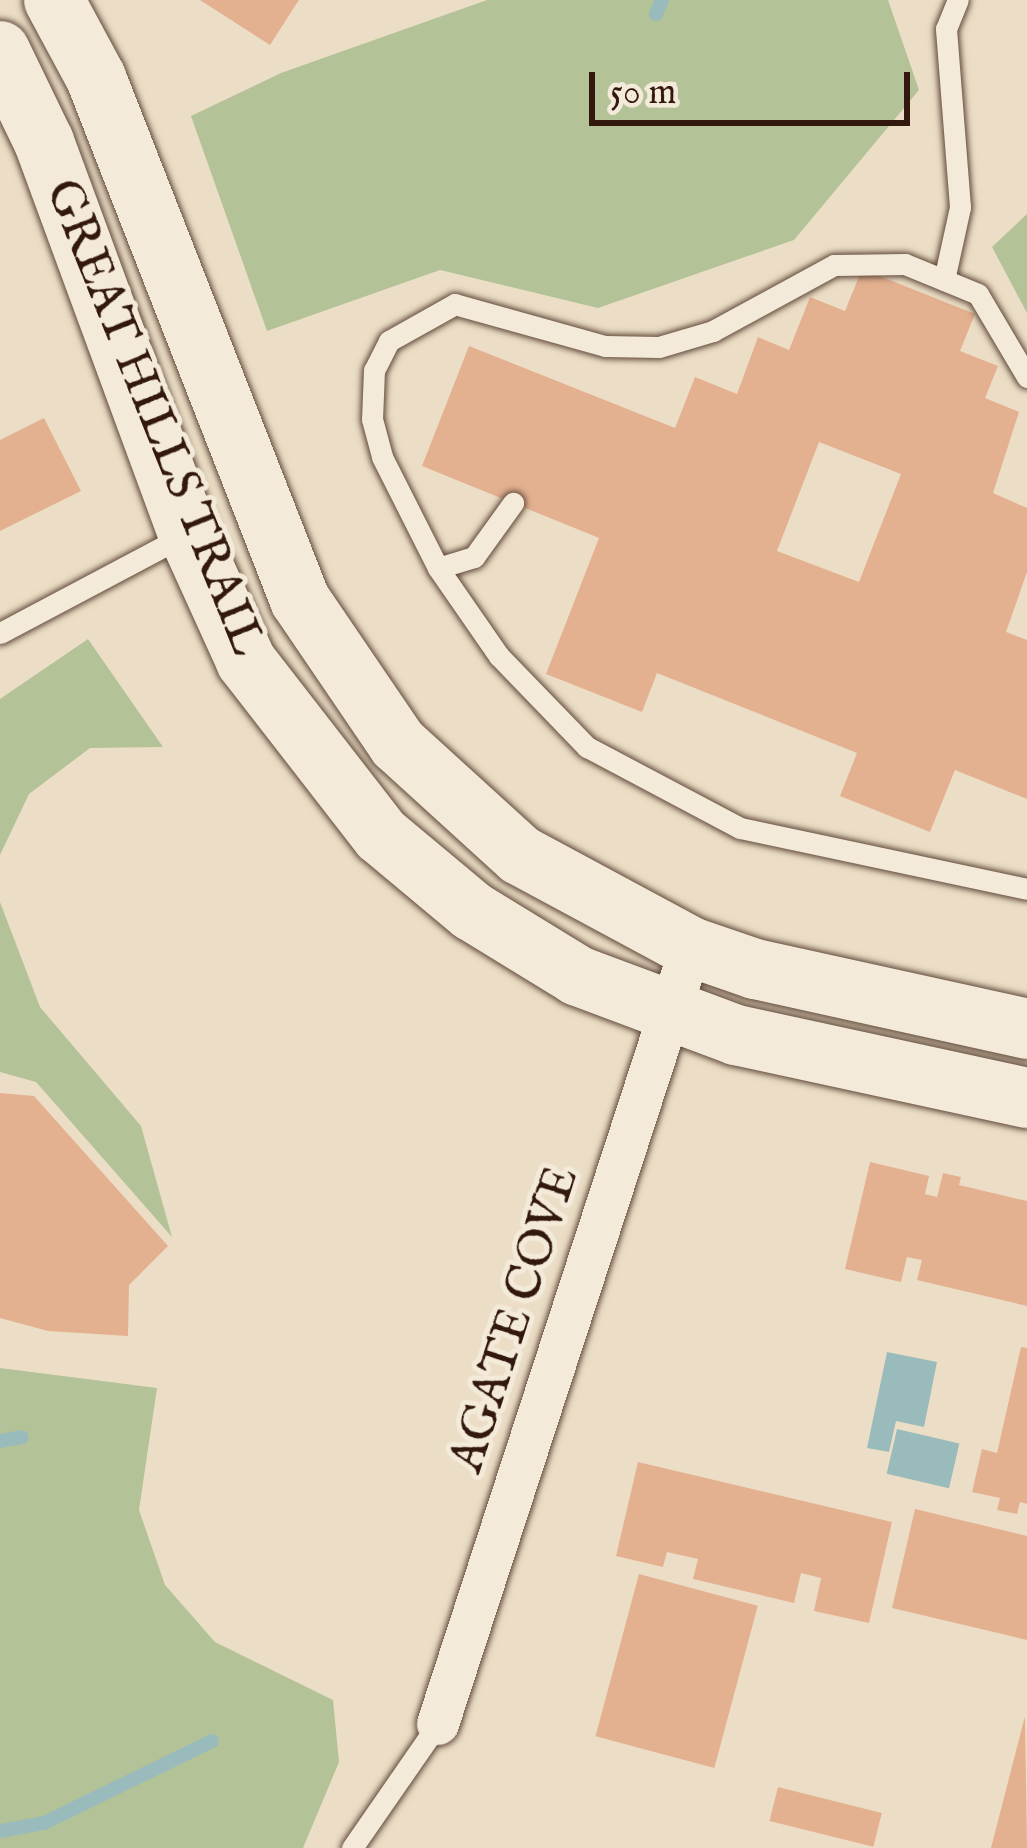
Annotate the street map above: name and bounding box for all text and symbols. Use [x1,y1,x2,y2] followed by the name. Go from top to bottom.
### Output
[595,48,916,122] scale bar
[610,70,676,116] text: 50 m
[31,172,275,664] street label: GREAT HILLS TRAIL
[440,1160,592,1480] street label: AGATE COVE

